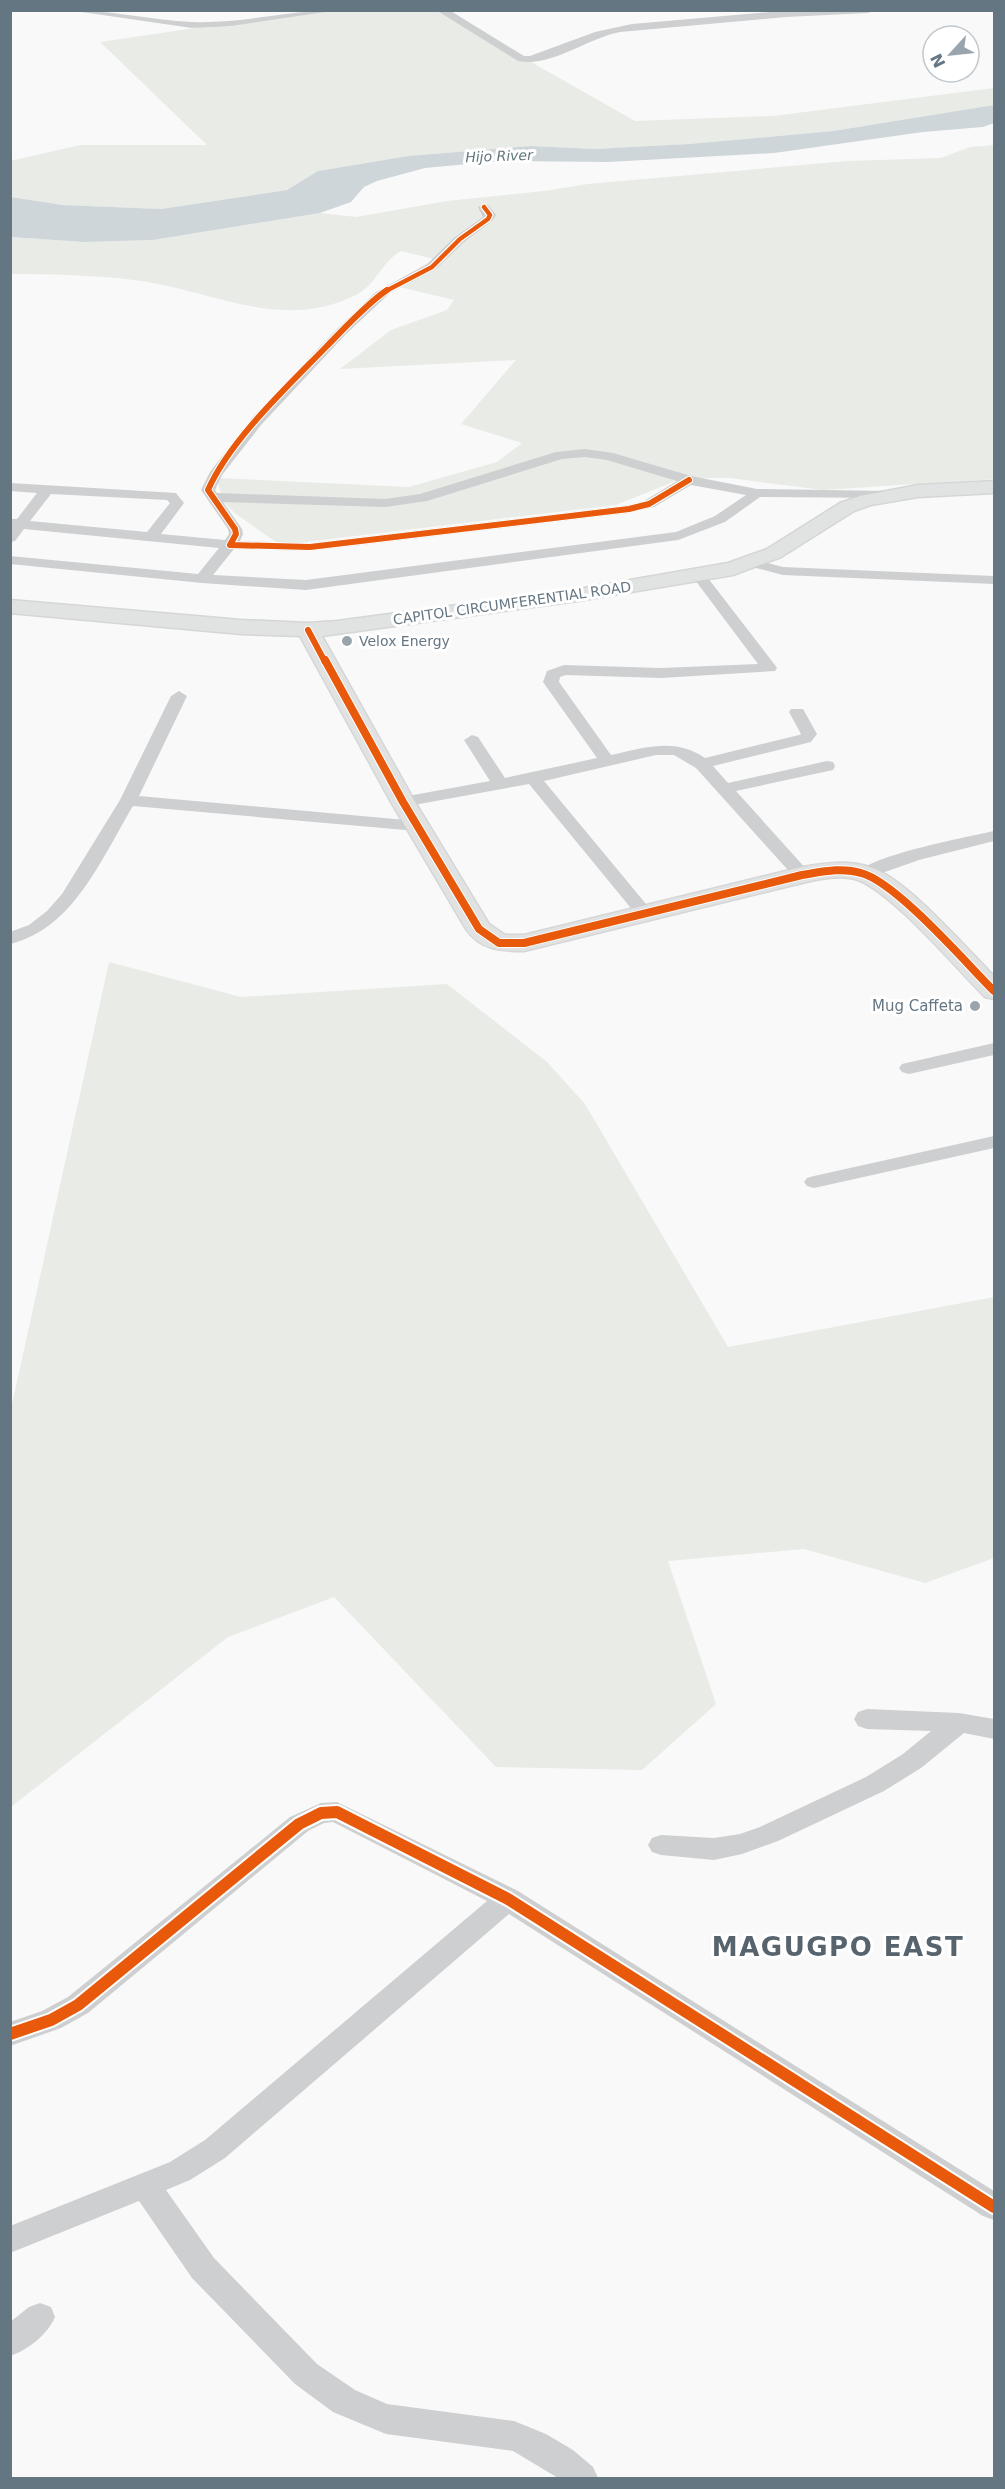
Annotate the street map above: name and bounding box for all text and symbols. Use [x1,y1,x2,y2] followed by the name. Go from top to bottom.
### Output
[921,24,981,84] north arrow
[927,50,950,71] text: N
[465,147,534,165] water label: Hijo River
[392,578,632,628] street label: CAPITOL CIRCUMFERENTIAL ROAD
[359,633,450,649] place label: Velox Energy
[340,634,354,648] marker: Velox Energy
[872,997,963,1015] place label: Mug Caffeta
[968,999,982,1013] marker: Mug Caffeta
[712,1932,964,1962] district label: MAGUGPO EAST

